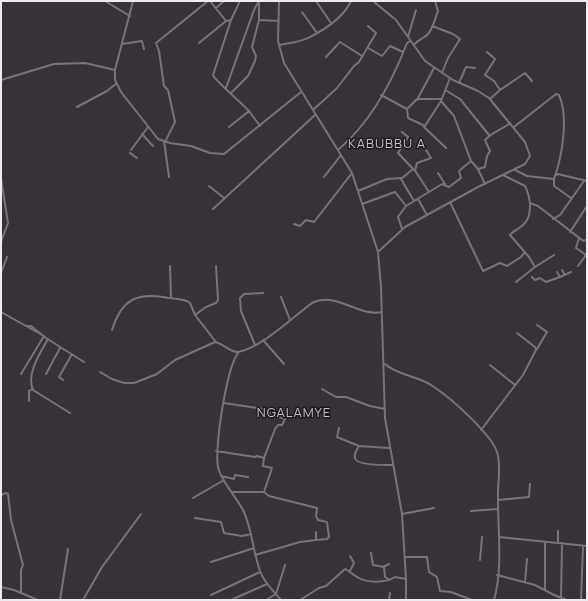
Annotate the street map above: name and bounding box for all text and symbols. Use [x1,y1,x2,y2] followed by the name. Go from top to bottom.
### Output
[348,136,426,152] district label: KABUBBU A
[257,405,331,421] district label: NGALAMYE

